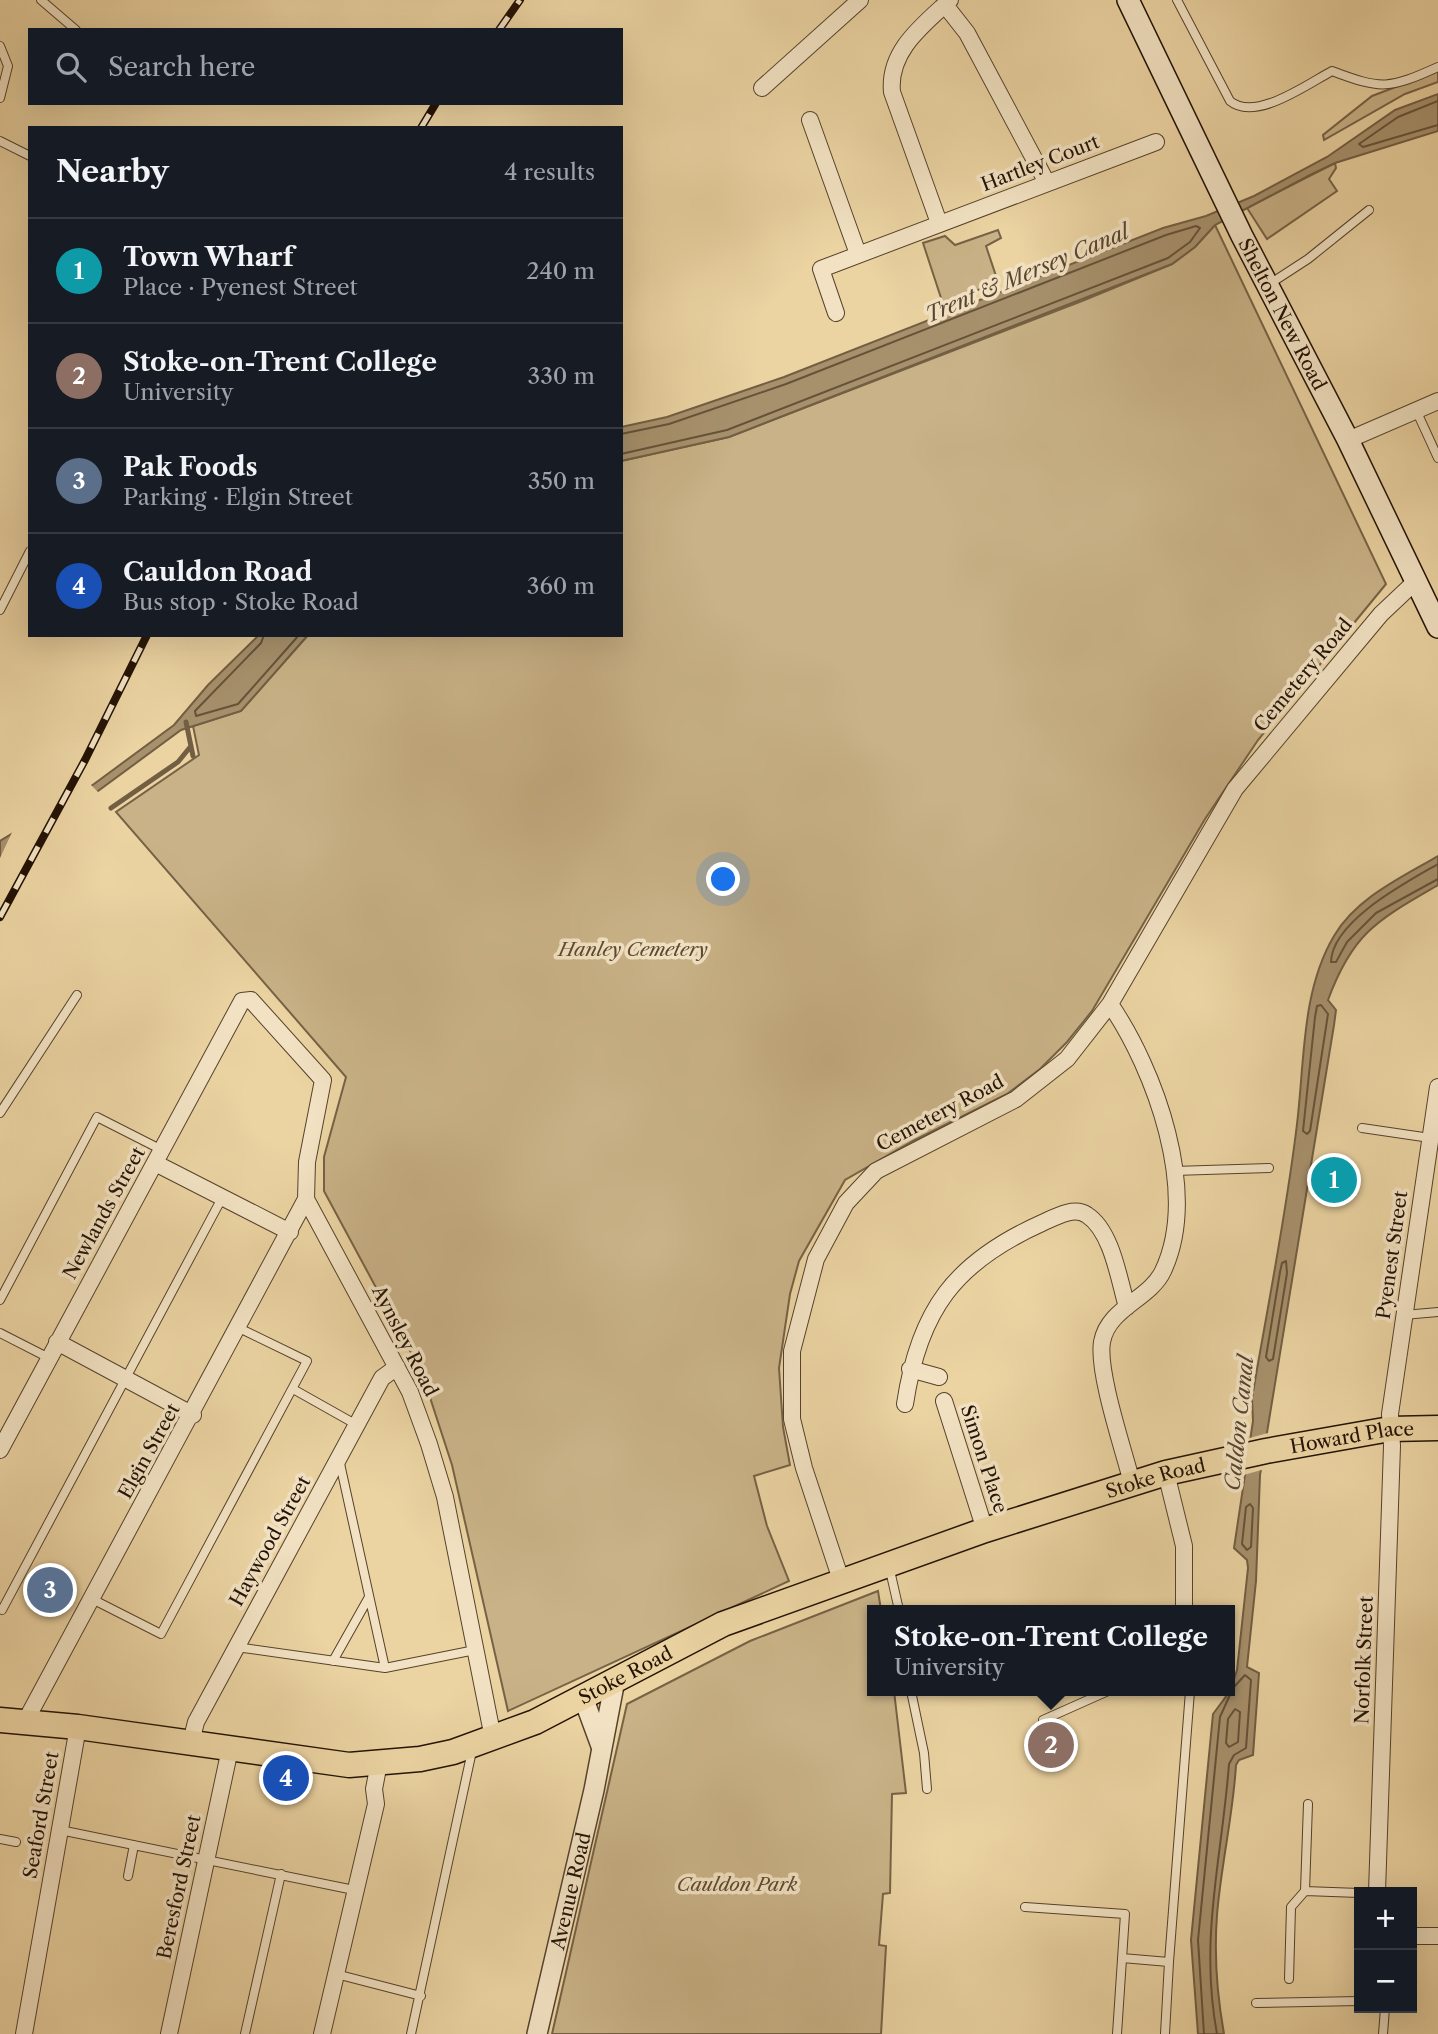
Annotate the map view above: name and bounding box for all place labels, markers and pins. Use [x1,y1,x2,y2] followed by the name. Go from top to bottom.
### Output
[1311,1154,1357,1206] pin: 1
[27,1564,73,1616] pin: 3
[1028,1719,1074,1771] pin: 2
[263,1752,309,1804] pin: 4

